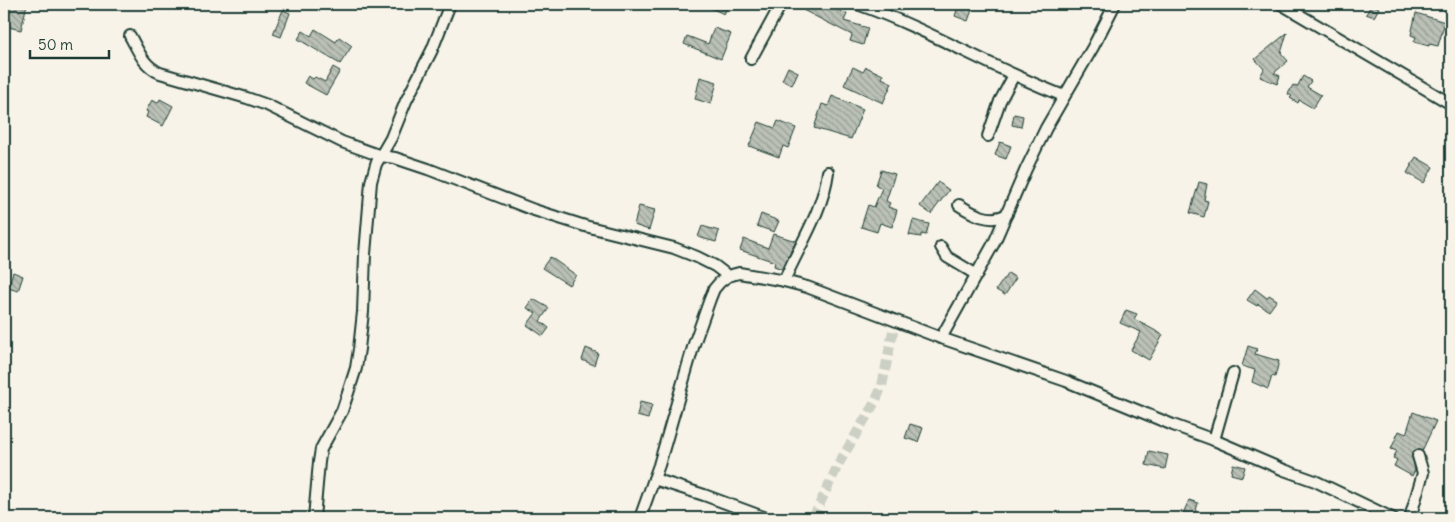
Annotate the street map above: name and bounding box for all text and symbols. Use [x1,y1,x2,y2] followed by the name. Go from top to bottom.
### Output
[30,28,109,60] scale bar
[38,35,73,54] text: 50 m

